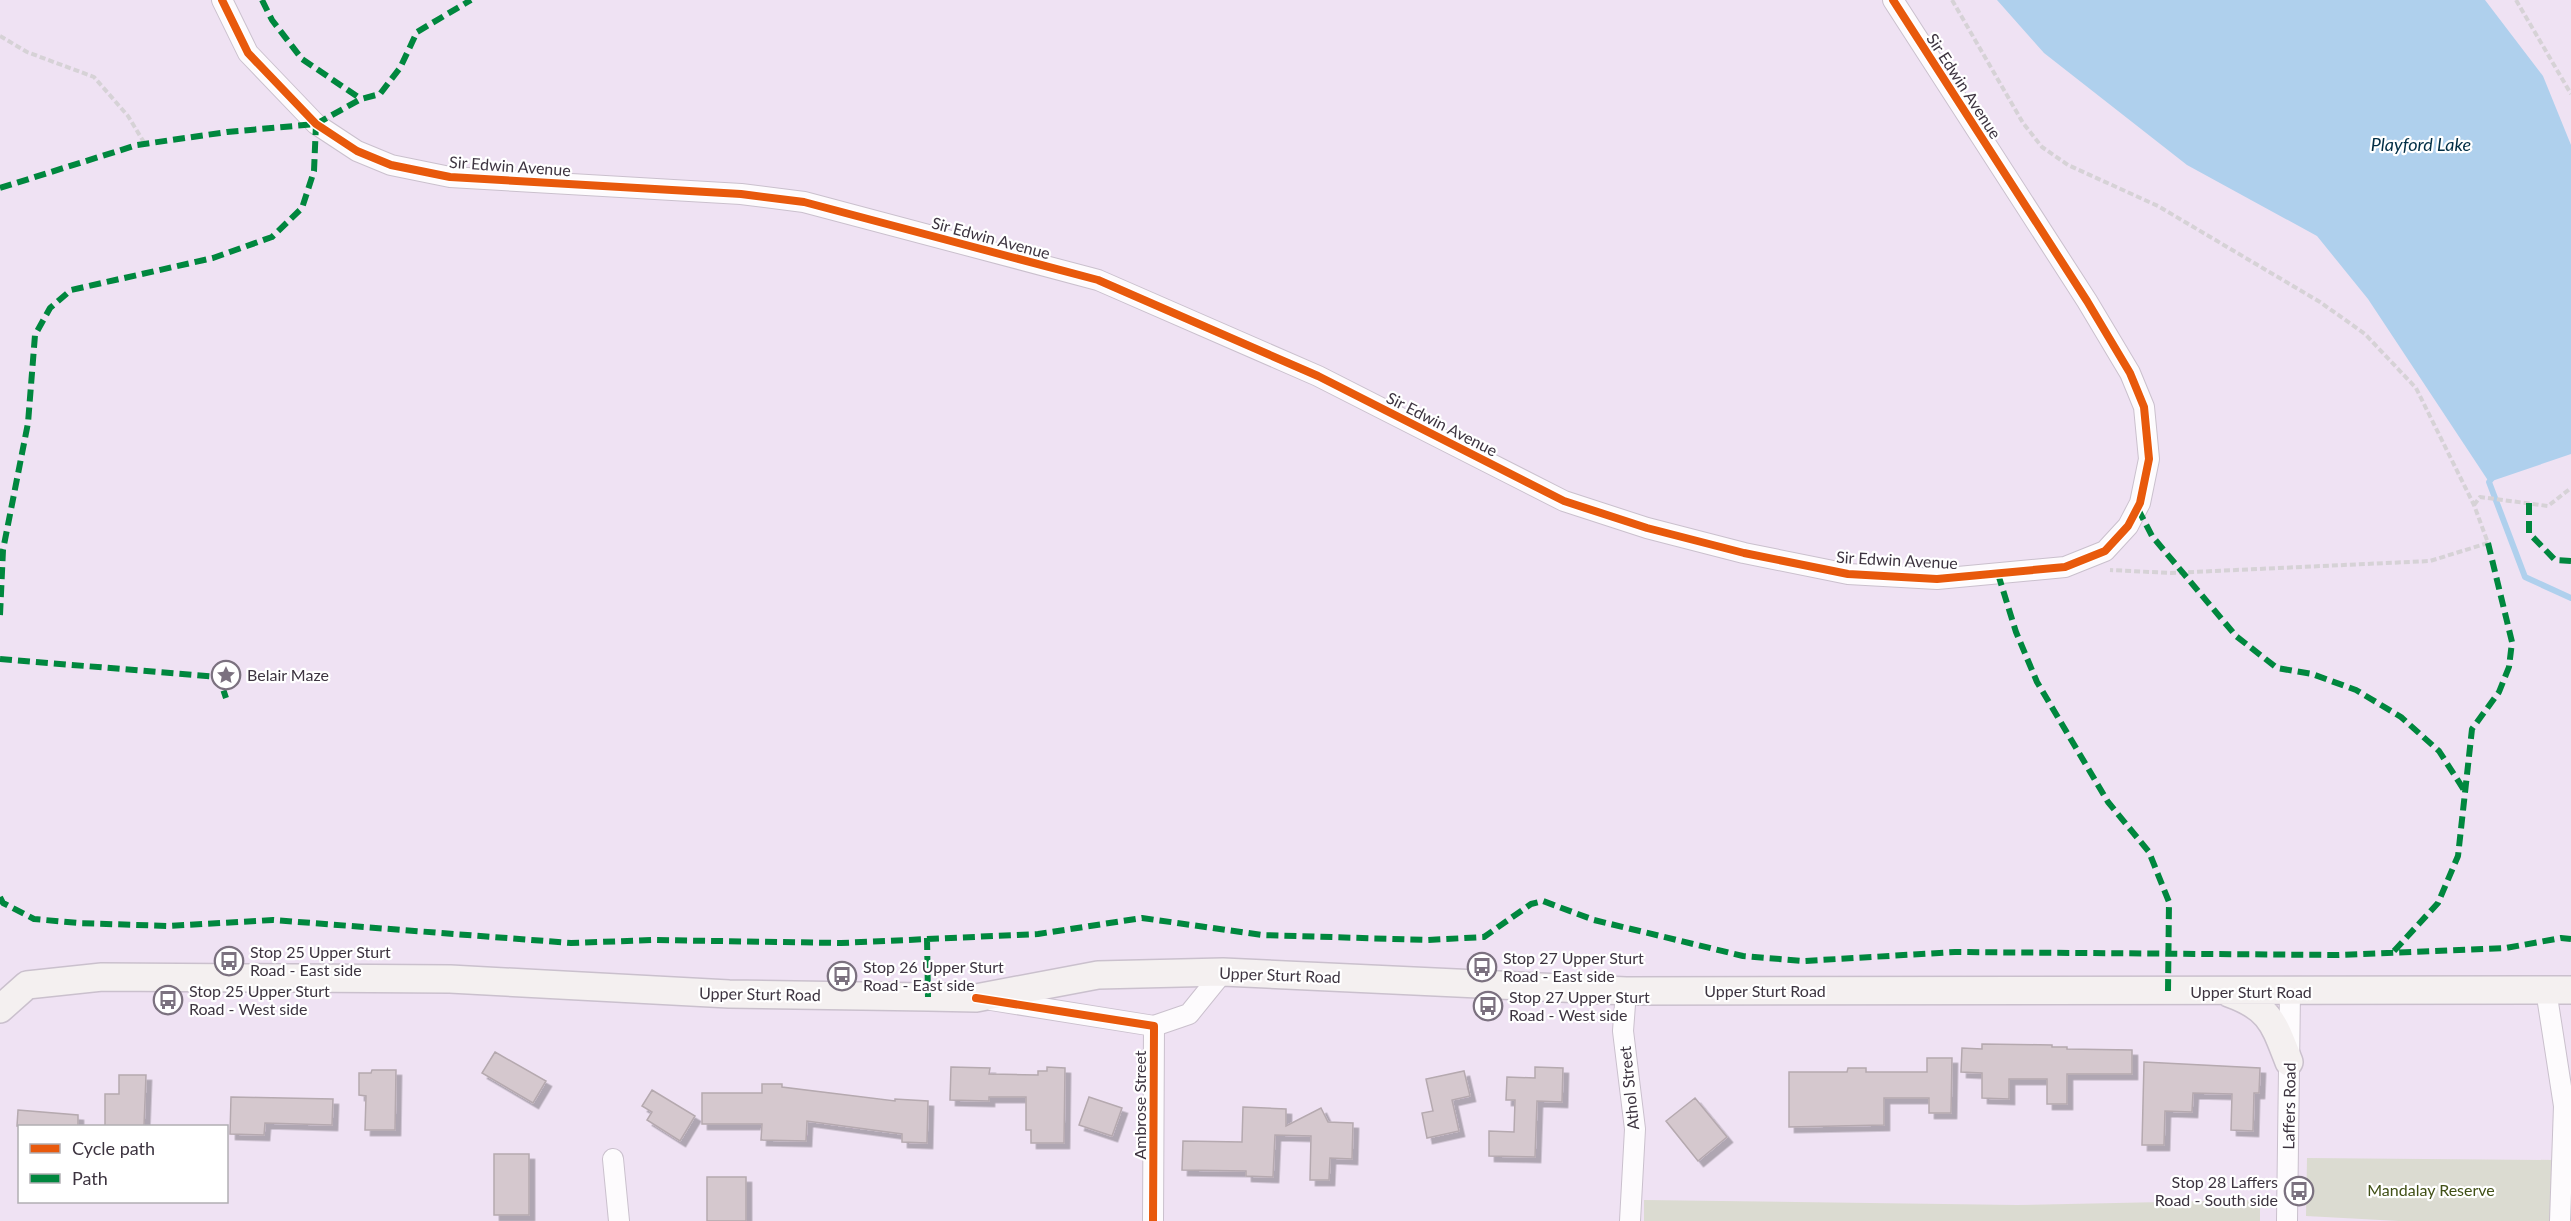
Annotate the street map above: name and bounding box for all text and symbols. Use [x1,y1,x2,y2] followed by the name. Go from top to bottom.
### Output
[1923,29,2006,142] street label: Sir Edwin Avenue
[2371,133,2471,155] water label: Playford Lake
[449,152,571,179] street label: Sir Edwin Avenue
[930,213,1052,262] street label: Sir Edwin Avenue
[1384,387,1501,460] street label: Sir Edwin Avenue
[1836,547,1958,572] street label: Sir Edwin Avenue
[210,659,242,691] place icon: Belair Maze
[247,665,329,684] place label: Belair Maze
[250,942,391,979] place label: Stop 25 Upper Sturt Road - East side
[213,945,245,977] bus stop icon: Stop 25 Upper Sturt Road - East side
[1503,948,1644,985] place label: Stop 27 Upper Sturt Road - East side
[1466,951,1498,983] bus stop icon: Stop 27 Upper Sturt Road - East side
[863,957,1004,994] place label: Stop 26 Upper Sturt Road - East side
[826,960,858,992] bus stop icon: Stop 26 Upper Sturt Road - East side
[1219,963,1341,986] street label: Upper Sturt Road
[189,981,330,1018] place label: Stop 25 Upper Sturt Road - West side
[1704,981,1826,1000] street label: Upper Sturt Road
[2190,982,2312,1001] street label: Upper Sturt Road
[699,983,821,1004] street label: Upper Sturt Road
[152,984,184,1016] bus stop icon: Stop 25 Upper Sturt Road - West side
[1509,987,1650,1024] place label: Stop 27 Upper Sturt Road - West side
[1472,990,1504,1022] bus stop icon: Stop 27 Upper Sturt Road - West side
[1615,1045,1642,1131] street label: Athol Street
[1130,1050,1149,1160] street label: Ambrose Street
[2278,1062,2299,1150] street label: Laffers Road
[18,1125,228,1203] legend
[72,1137,155,1159] text: Cycle path
[72,1167,108,1189] text: Path
[2155,1172,2278,1209] place label: Stop 28 Laffers Road - South side
[2283,1175,2315,1207] bus stop icon: Stop 28 Laffers Road - South side
[2367,1180,2495,1199] park label: Mandalay Reserve

